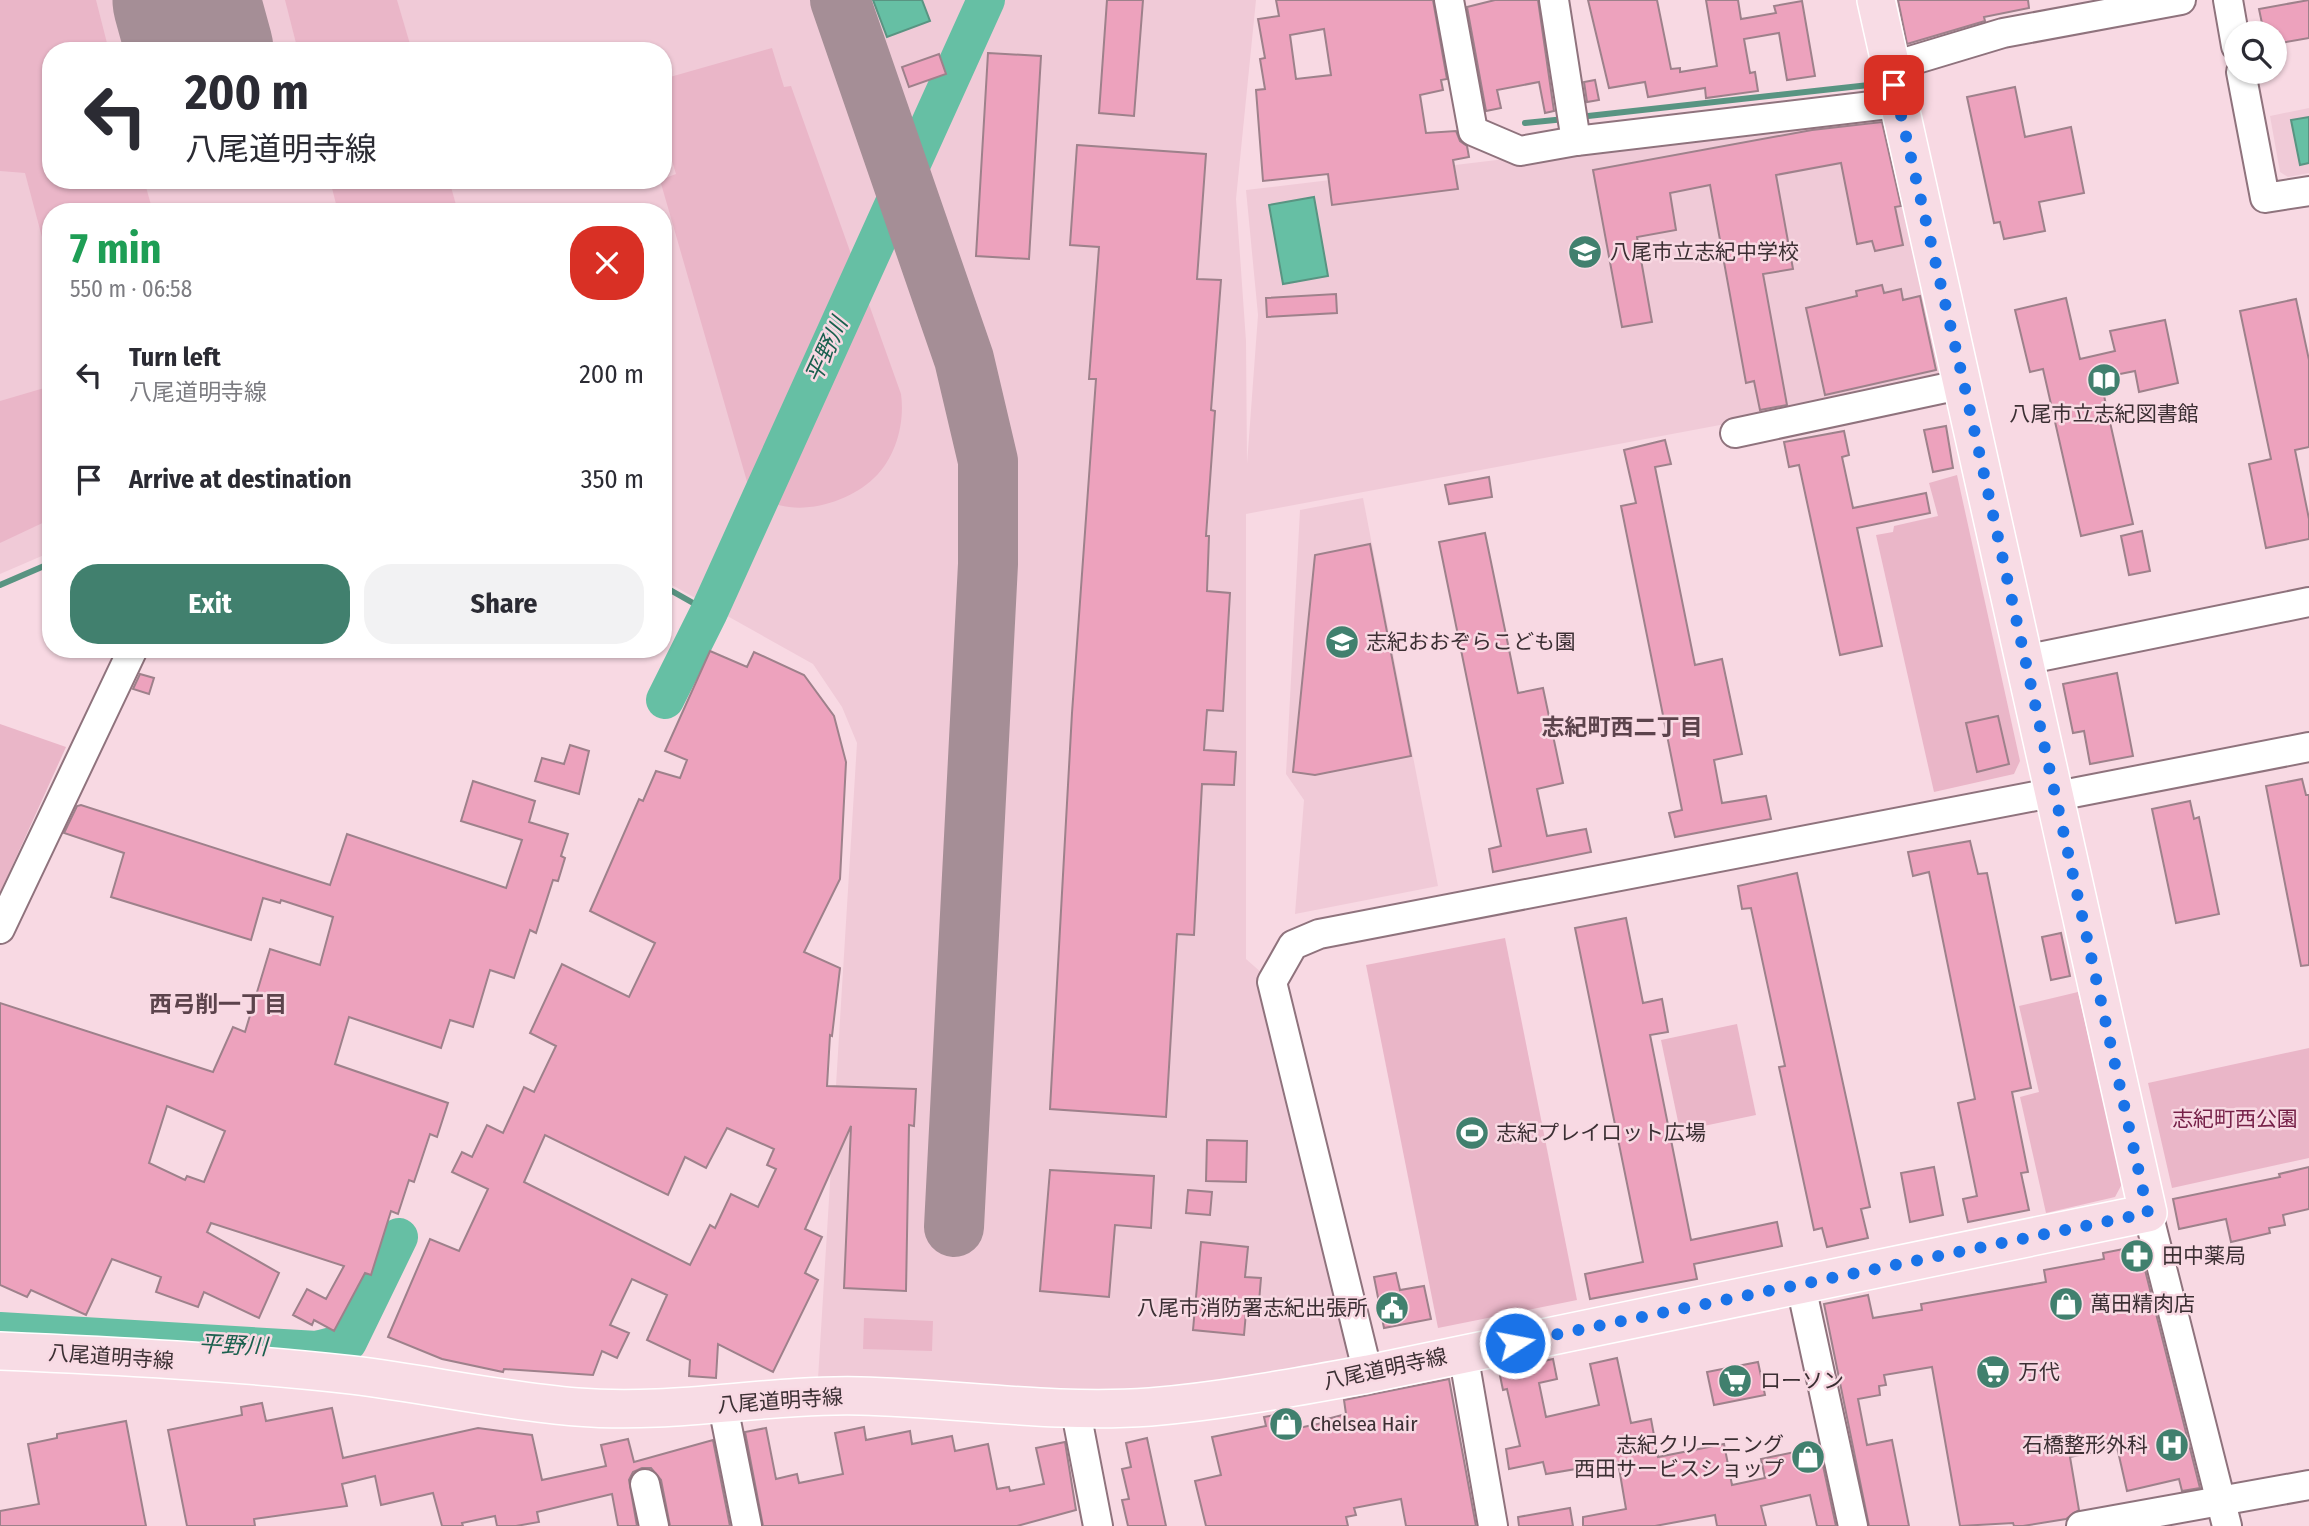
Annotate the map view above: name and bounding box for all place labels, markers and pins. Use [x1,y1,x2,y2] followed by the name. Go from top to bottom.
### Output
[1864,55,1924,115] pin
[1566,233,1604,271] school or university icon: 八尾市立志紀中学校
[1610,239,1799,265] place label: 八尾市立志紀中学校
[2085,361,2123,399] library icon: 八尾市立志紀図書館
[2010,401,2199,427] place label: 八尾市立志紀図書館
[1323,623,1361,661] school or university icon: 志紀おおぞらこども園
[1366,629,1576,655] place label: 志紀おおぞらこども園
[1453,1114,1491,1152] sports icon: 志紀プレイロット広場
[1496,1120,1706,1146] place label: 志紀プレイロット広場
[2118,1237,2156,1275] pharmacy icon: 田中薬局
[2162,1243,2246,1269] place label: 田中薬局
[2047,1285,2085,1323] shop icon: 萬田精肉店
[1373,1289,1411,1327] public building icon: 八尾市消防署志紀出張所
[2090,1291,2195,1317] place label: 萬田精肉店
[1137,1295,1368,1321] place label: 八尾市消防署志紀出張所
[1974,1353,2012,1391] supermarket icon: 万代
[2018,1359,2060,1385] place label: 万代
[1716,1362,1754,1400] supermarket icon: ローソン
[1760,1368,1844,1394] place label: ローソン
[1267,1405,1305,1443] shop icon: Chelsea Hair
[1310,1411,1418,1437] place label: Chelsea Hair
[2153,1426,2191,1464] hospital icon: 石橋整形外科
[1574,1432,1784,1482] place label: 志紀クリーニング 西田サービスショップ
[2022,1432,2148,1458] place label: 石橋整形外科
[1789,1438,1827,1476] shop icon: 志紀クリーニング 西田サービスショップ

